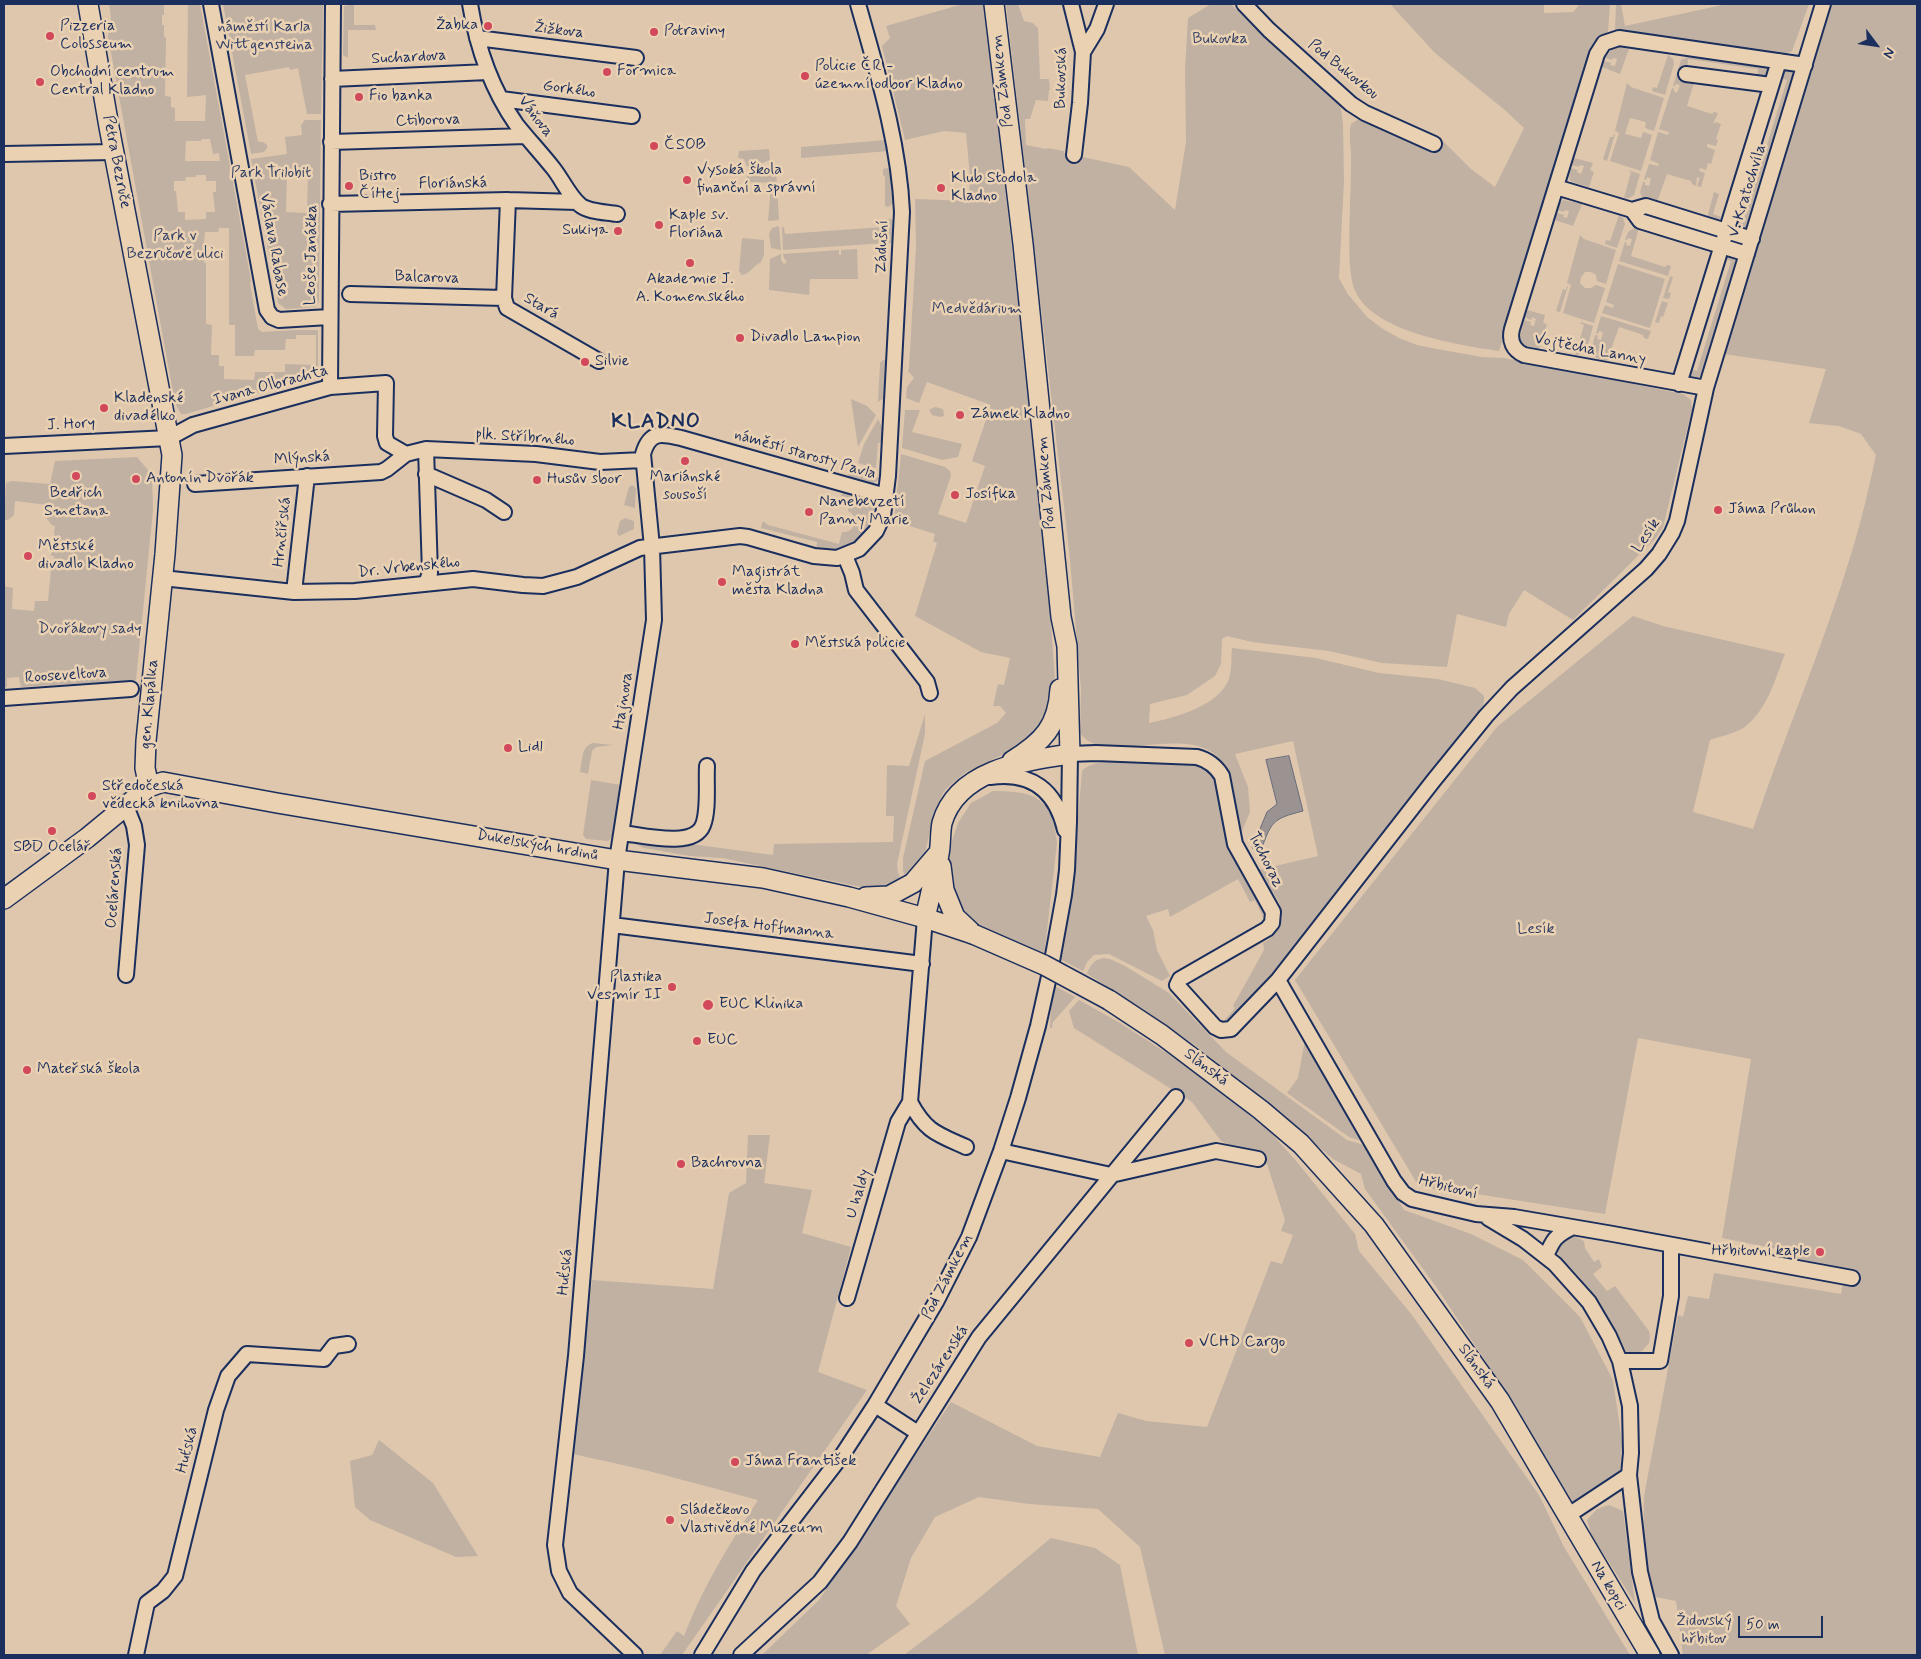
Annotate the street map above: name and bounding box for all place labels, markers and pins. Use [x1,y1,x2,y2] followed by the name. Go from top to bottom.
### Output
[436,16,478,36] place label: Žabka
[60,17,132,55] place label: Pizzeria Colosseum
[482,20,494,32] marker: Žabka
[664,22,725,42] place label: Potraviny
[648,26,660,38] marker: Potraviny
[44,30,56,42] marker: Pizzeria Colosseum
[815,57,963,95] place label: Policie ČR - územní odbor Kladno
[617,62,676,82] place label: Formica
[50,63,174,101] place label: Obchodní centrum Central Kladno
[601,66,613,78] marker: Formica
[799,70,811,82] marker: Policie ČR - územní odbor Kladno
[34,76,46,88] marker: Obchodní centrum Central Kladno
[369,87,433,107] place label: Fio banka
[353,91,365,103] marker: Fio banka
[664,136,705,156] place label: ČSOB
[648,140,660,152] marker: ČSOB
[697,161,816,199] place label: Vysoká škola finanční a správní
[359,167,400,205] place label: Bistro ČíHej
[951,169,1036,207] place label: Klub Stodola Kladno
[681,174,693,186] marker: Vysoká škola finanční a správní
[343,180,355,192] marker: Bistro ČíHej
[935,182,947,194] marker: Klub Stodola Kladno
[669,206,729,244] place label: Kaple sv. Floriána
[653,219,665,231] marker: Kaple sv. Floriána
[562,221,608,241] place label: Sukiya
[612,225,624,237] marker: Sukiya
[684,257,696,269] marker: Akademie J. A. Komenského
[636,270,744,308] place label: Akademie J. A. Komenského
[750,328,861,348] place label: Divadlo Lampion
[734,332,746,344] marker: Divadlo Lampion
[595,352,629,372] place label: Silvie
[579,356,591,368] marker: Silvie
[114,389,183,427] place label: Kladenské divadélko
[98,402,110,414] marker: Kladenské divadélko
[970,405,1070,425] place label: Zámek Kladno
[954,409,966,421] marker: Zámek Kladno
[679,455,691,467] marker: Mariánské sousoší
[650,468,720,506] place label: Mariánské sousoší
[146,469,254,489] place label: Antonín Dvořák
[70,470,82,482] marker: Bedřich Smetana
[547,470,622,490] place label: Husův sbor
[130,473,142,485] marker: Antonín Dvořák
[531,474,543,486] marker: Husův sbor
[44,484,108,522] place label: Bedřich Smetana
[965,485,1016,505] place label: Josífka
[949,489,961,501] marker: Josífka
[819,493,909,531] place label: Nanebevzetí Panny Marie
[1728,500,1816,520] place label: Jáma Průhon
[1712,504,1724,516] marker: Jáma Průhon
[803,506,815,518] marker: Nanebevzetí Panny Marie
[38,537,134,575] place label: Městské divadlo Kladno
[22,550,34,562] marker: Městské divadlo Kladno
[732,563,824,601] place label: Magistrát města Kladna
[716,576,728,588] marker: Magistrát města Kladna
[805,634,906,654] place label: Městská policie
[789,638,801,650] marker: Městská policie
[518,738,543,758] place label: Lidl
[502,742,514,754] marker: Lidl
[102,777,219,815] place label: Středočeská vědecká knihovna
[86,790,98,802] marker: Středočeská vědecká knihovna
[46,825,58,837] marker: SBD Ocelář
[13,838,91,858] place label: SBD Ocelář
[587,968,662,1006] place label: Plastika Vesmír II
[666,981,678,993] marker: Plastika Vesmír II
[719,995,803,1015] place label: EUC Klinika
[701,998,715,1012] marker: EUC Klinika
[707,1031,738,1051] place label: EUC
[691,1035,703,1047] marker: EUC
[37,1060,140,1080] place label: Mateřská škola
[21,1064,33,1076] marker: Mateřská škola
[691,1154,762,1174] place label: Bachrovna
[675,1158,687,1170] marker: Bachrovna
[1712,1242,1810,1262] place label: Hřbitovní kaple
[1814,1246,1826,1258] marker: Hřbitovní kaple
[1199,1333,1285,1353] place label: VCHD Cargo
[1183,1337,1195,1349] marker: VCHD Cargo
[745,1452,856,1472] place label: Jáma František
[729,1456,741,1468] marker: Jáma František
[680,1501,823,1539] place label: Sládečkovo Vlastivědné Muzeum
[664,1514,676,1526] marker: Sládečkovo Vlastivědné Muzeum

